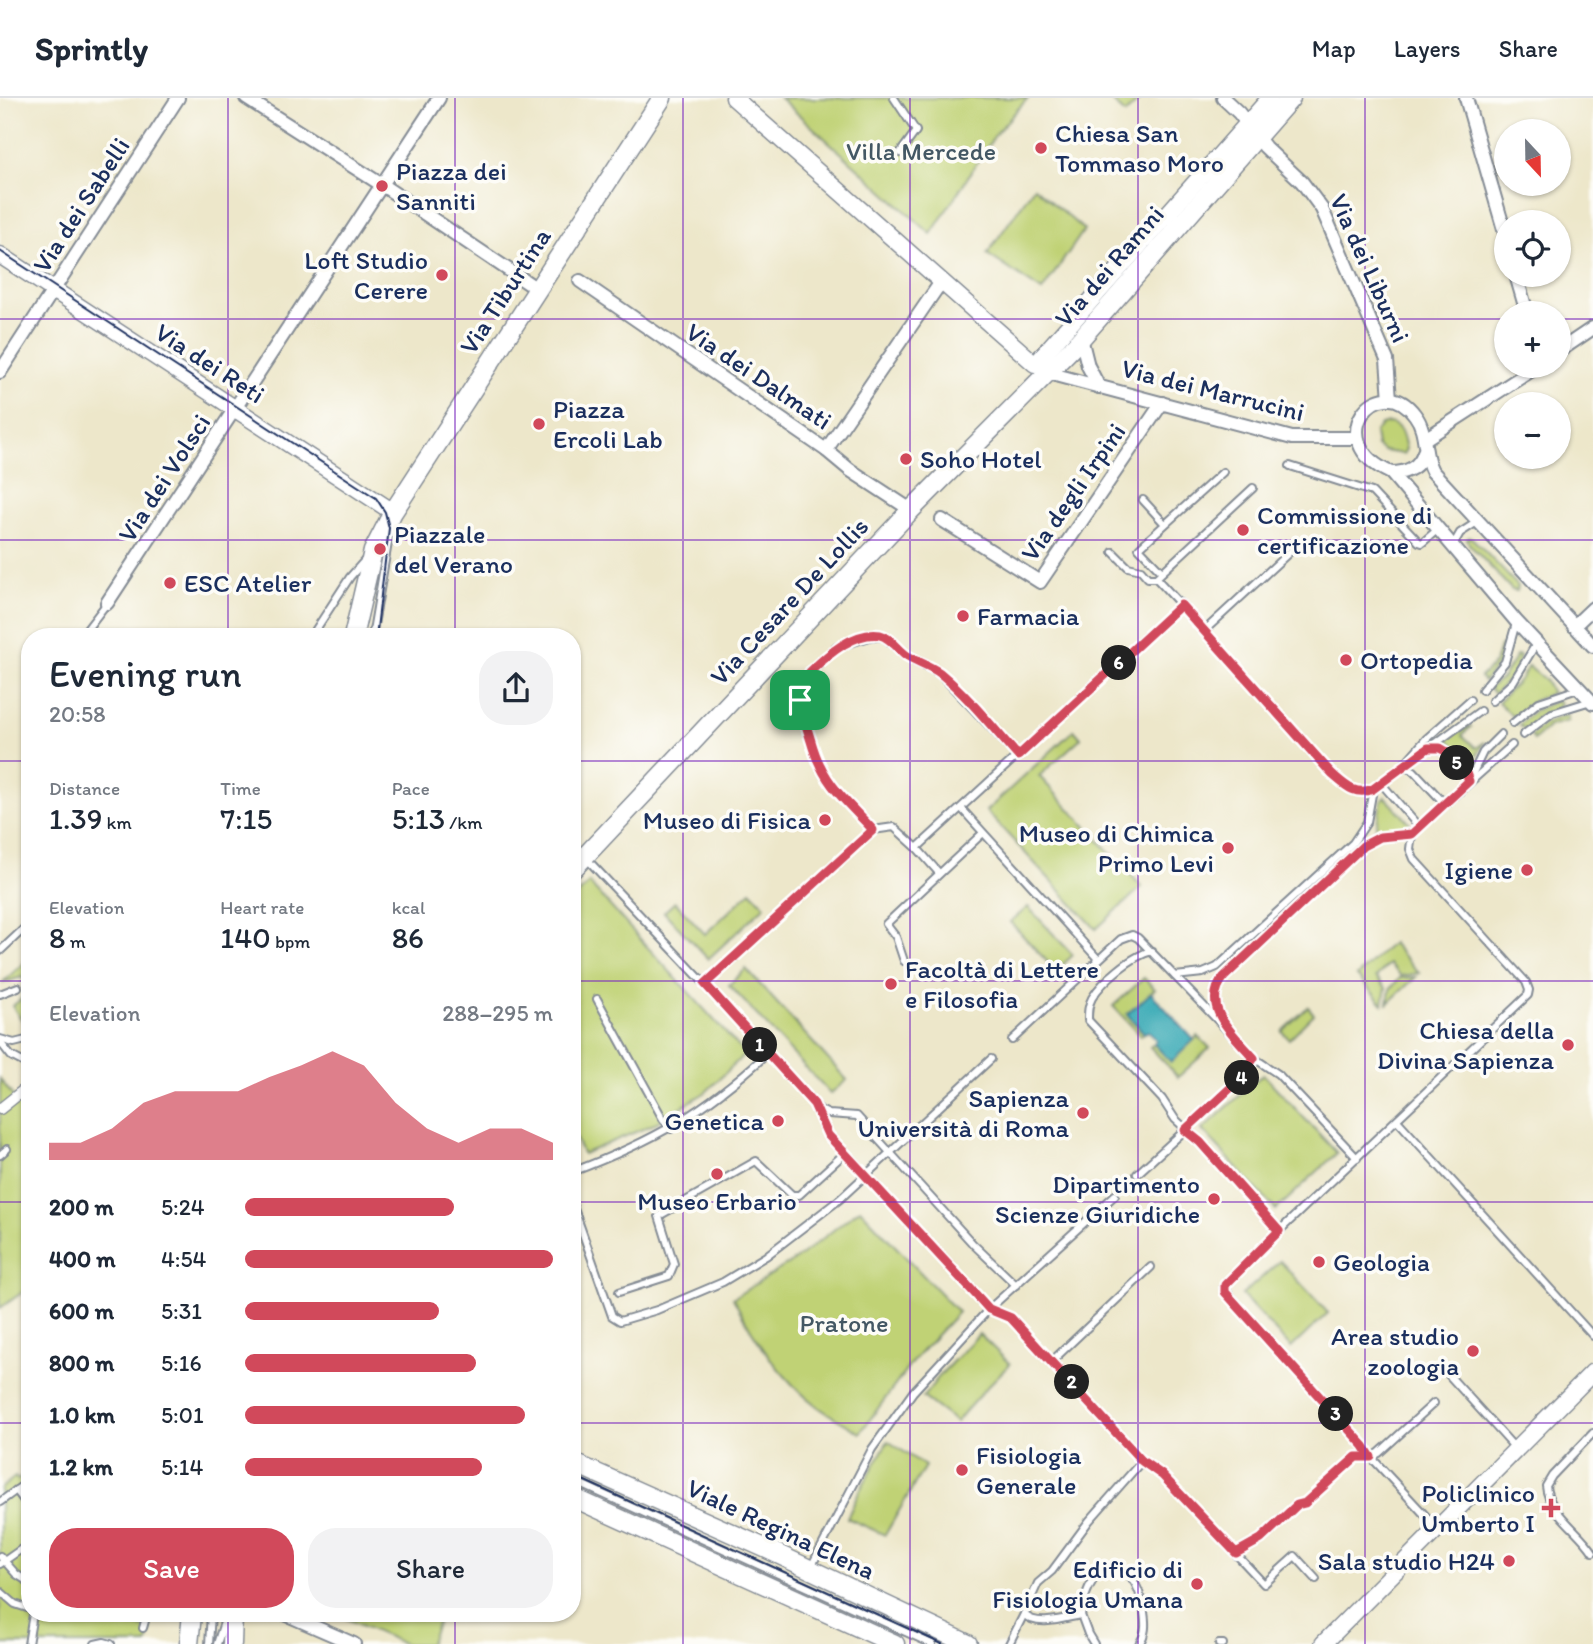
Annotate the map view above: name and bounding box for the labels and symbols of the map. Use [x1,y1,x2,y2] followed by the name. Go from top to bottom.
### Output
[1055,117,1224,179] place label: Chiesa San Tommaso Moro
[1494,119,1572,196] north arrow
[25,131,137,279] street label: Via dei Sabelli
[846,135,996,167] park label: Villa Mercede
[1033,140,1049,156] marker: Chiesa San Tommaso Moro
[396,155,507,217] place label: Piazza dei Sanniti
[374,178,390,194] marker: Piazza dei Sanniti
[1323,189,1417,347] street label: Via dei Liburni
[1047,199,1171,333] street label: Via dei Ramni
[452,221,558,360] street label: Via Tiburtina
[304,244,428,306] place label: Loft Studio Cerere
[434,267,450,283] marker: Loft Studio Cerere
[680,315,838,437] street label: Via dei Dalmati
[149,316,271,410] street label: Via dei Reti
[1118,352,1308,428] street label: Via dei Marrucini
[553,393,663,455] place label: Piazza Ercoli Lab
[111,408,217,548] street label: Via dei Volsci
[531,416,547,432] marker: Piazza Ercoli Lab
[1014,417,1132,567] street label: Via degli Irpini
[920,443,1042,475] place label: Soho Hotel
[898,451,914,467] marker: Soho Hotel
[1257,499,1432,561] place label: Commissione di certificazione
[703,510,875,692] street label: Via Cesare De Lollis
[394,518,513,580] place label: Piazzale del Verano
[1235,522,1251,538] marker: Commissione di certificazione
[372,541,388,557] marker: Piazzale del Verano
[184,567,312,599] place label: ESC Atelier
[162,575,178,591] marker: ESC Atelier
[977,600,1080,632] place label: Farmacia
[955,608,971,624] marker: Farmacia
[1360,644,1473,676] place label: Ortopedia
[1102,646,1136,680] pin: 6
[1338,652,1354,668] marker: Ortopedia
[770,670,830,730] pin
[1440,746,1474,780] pin: 5
[643,804,811,836] place label: Museo di Fisica
[817,812,833,828] marker: Museo di Fisica
[1019,817,1214,879] place label: Museo di Chimica Primo Levi
[1220,840,1236,856] marker: Museo di Chimica Primo Levi
[1445,854,1513,886] place label: Igiene
[1519,862,1535,878] marker: Igiene
[905,953,1099,1015] place label: Facoltà di Lettere e Filosofia
[883,976,899,992] marker: Facoltà di Lettere e Filosofia
[1377,1014,1554,1076] place label: Chiesa della Divina Sapienza
[742,1028,778,1062] pin: 1
[1560,1037,1576,1053] marker: Chiesa della Divina Sapienza
[1224,1060,1260,1096] pin: 4
[857,1082,1070,1144] place label: Sapienza Università di Roma
[665,1105,764,1137] place label: Genetica
[1075,1105,1091,1121] marker: Sapienza Università di Roma
[770,1113,786,1129] marker: Genetica
[709,1166,725,1182] marker: Museo Erbario
[995,1168,1200,1230] place label: Dipartimento Scienze Giuridiche
[637,1185,797,1217] place label: Museo Erbario
[1206,1191,1222,1207] marker: Dipartimento Scienze Giuridiche
[1333,1246,1430,1278] place label: Geologia
[1311,1254,1327,1270] marker: Geologia
[800,1307,888,1339] park label: Pratone
[1331,1320,1459,1382] place label: Area studio zoologia
[1465,1343,1481,1359] marker: Area studio zoologia
[1054,1364,1090,1400] pin: 2
[1318,1396,1354,1432] pin: 3
[976,1439,1082,1501] place label: Fisiologia Generale
[954,1462,970,1478] marker: Fisiologia Generale
[682,1471,880,1587] street label: Viale Regina Elena
[1421,1477,1535,1539] place label: Policlinico Umberto I
[1541,1498,1561,1518] marker: Policlinico Umberto I
[1318,1545,1495,1577] place label: Sala studio H24
[992,1553,1183,1615] place label: Edificio di Fisiologia Umana
[1501,1553,1517,1569] marker: Sala studio H24
[1189,1576,1205,1592] marker: Edificio di Fisiologia Umana

